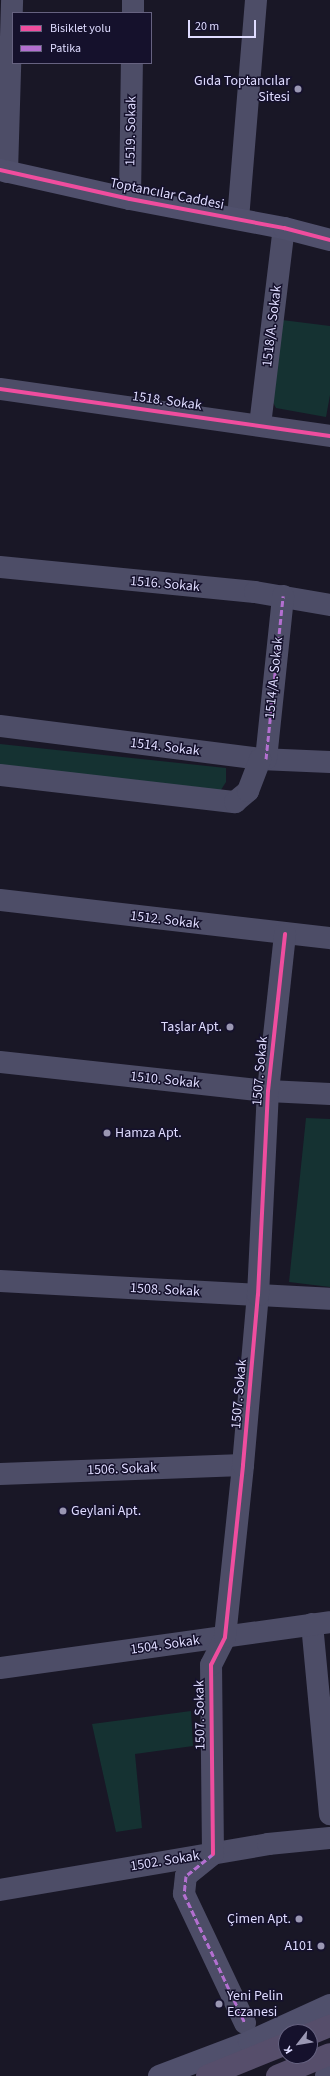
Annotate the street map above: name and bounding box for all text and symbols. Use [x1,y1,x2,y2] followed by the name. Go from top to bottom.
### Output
[12,12,152,64] legend
[190,12,258,38] scale bar
[195,18,219,35] text: 20 m
[50,20,111,37] text: Bisiklet yolu
[50,40,81,57] text: Patika
[194,73,290,106] place label: Gıda Toptancılar Sitesi
[293,84,303,94] marker: Gıda Toptancılar Sitesi
[122,96,140,166] street label: 1519. Sokak
[109,175,225,213] street label: Toptancılar Caddesi
[259,284,285,368] street label: 1518/A. Sokak
[131,388,203,414] street label: 1518. Sokak
[129,573,201,595] street label: 1516. Sokak
[261,636,287,720] street label: 1514/A. Sokak
[129,734,201,760] street label: 1514. Sokak
[129,907,201,933] street label: 1512. Sokak
[161,1019,222,1035] place label: Taşlar Apt.
[225,1022,235,1032] marker: Taşlar Apt.
[249,1035,271,1107] street label: 1507. Sokak
[129,1068,201,1092] street label: 1510. Sokak
[115,1125,182,1141] place label: Hamza Apt.
[102,1128,112,1138] marker: Hamza Apt.
[130,1280,200,1300] street label: 1508. Sokak
[228,1358,250,1430] street label: 1507. Sokak
[87,1459,157,1479] street label: 1506. Sokak
[71,1503,141,1519] place label: Geylani Apt.
[58,1506,68,1516] marker: Geylani Apt.
[129,1632,201,1658] street label: 1504. Sokak
[191,1680,209,1750] street label: 1507. Sokak
[129,1847,201,1875] street label: 1502. Sokak
[227,1911,291,1927] place label: Çimen Apt.
[294,1914,304,1924] marker: Çimen Apt.
[285,1938,313,1954] place label: A101
[316,1941,326,1951] marker: A101
[227,1988,283,2020] place label: Yeni Pelin Eczanesi
[214,1999,224,2009] marker: Yeni Pelin Eczanesi
[278,2024,318,2064] north arrow
[280,2043,296,2057] text: K

